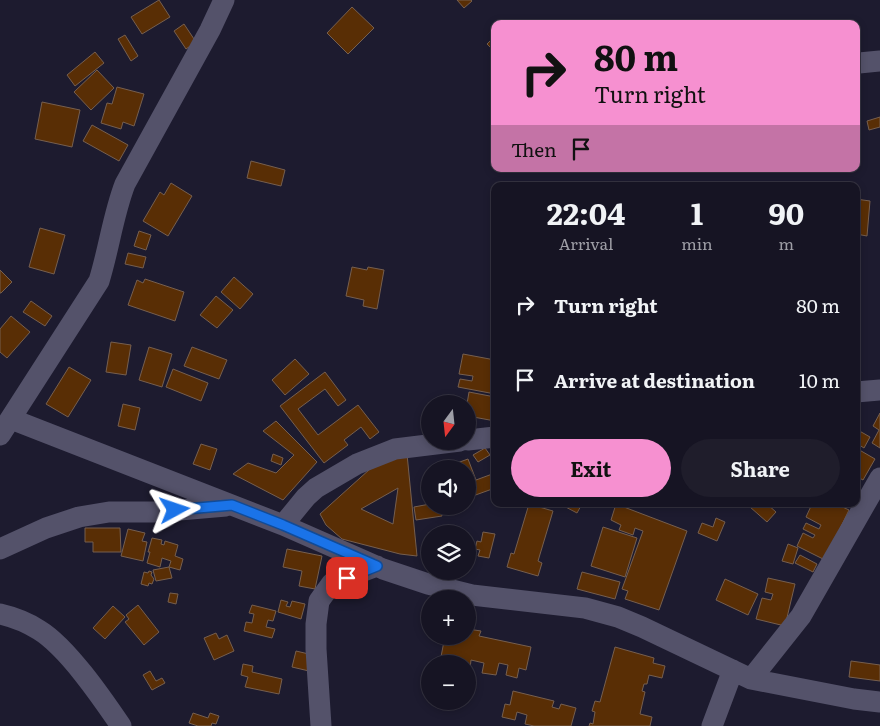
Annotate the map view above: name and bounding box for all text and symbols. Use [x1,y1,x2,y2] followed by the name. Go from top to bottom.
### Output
[594,30,678,82] text: 80 m
[511,40,576,105] icon: right
[594,77,706,110] text: Turn right
[511,135,557,163] text: Then
[567,135,595,163] icon: arrive
[547,190,625,234] text: 22:04
[691,190,703,234] text: 1
[768,190,804,234] text: 90
[559,231,613,255] text: Arrival
[681,231,713,255] text: min
[779,231,794,255] text: m
[511,291,539,319] icon: right
[554,291,658,319] text: Turn right
[796,291,840,319] text: 80 m
[511,366,539,394] icon: arrive
[554,366,755,394] text: Arrive at destination
[799,366,840,394] text: 10 m
[421,395,476,450] north arrow
[421,395,476,710] map controls
[511,439,671,497] button: Exit
[681,439,840,497] button: Share
[421,460,476,515] button: sound
[148,483,200,535] position arrow
[421,525,476,580] button: layers
[326,557,368,599] pin
[333,564,361,592] icon: arrive
[421,590,476,645] button: +
[421,655,476,710] button: −

